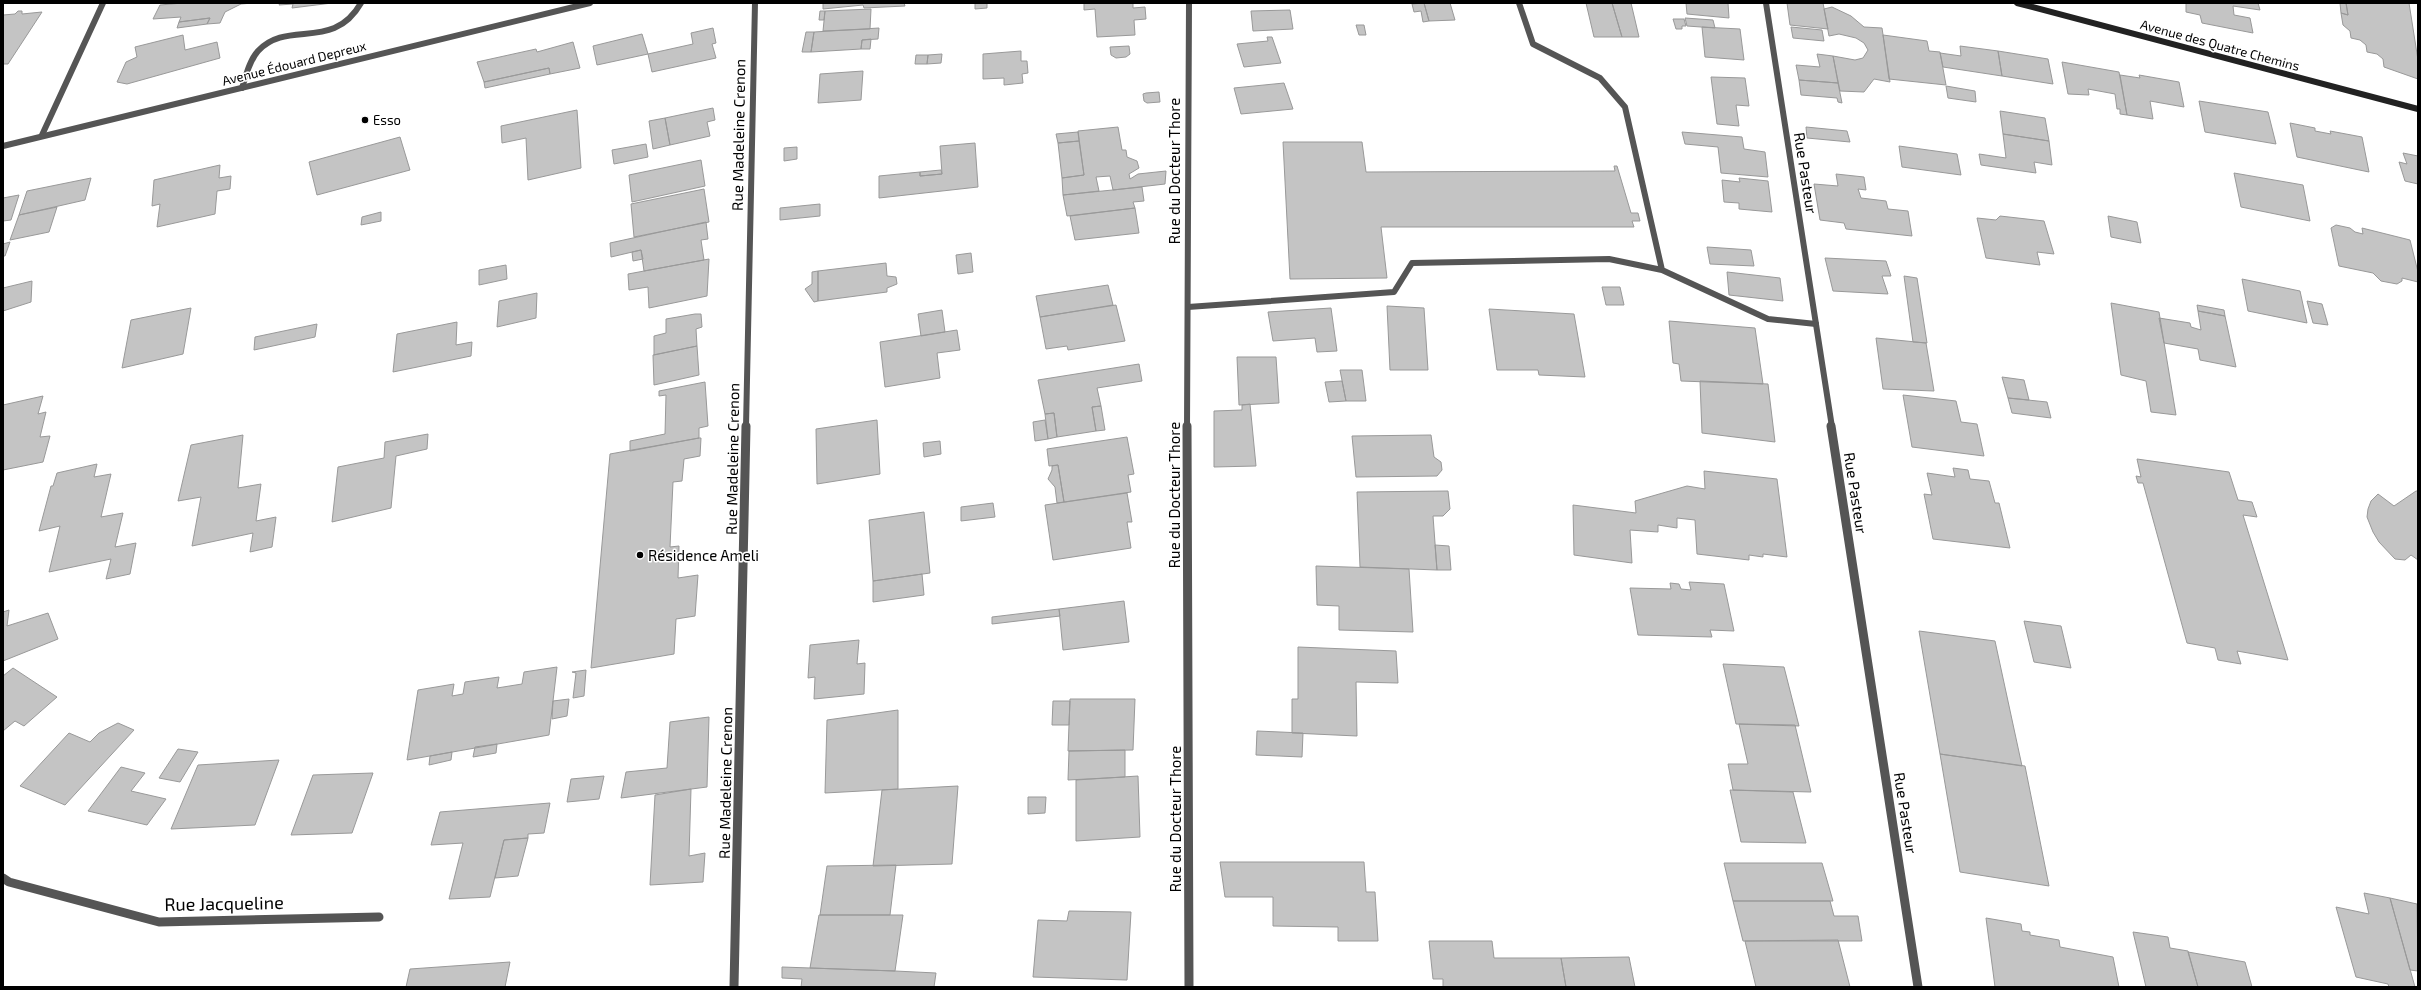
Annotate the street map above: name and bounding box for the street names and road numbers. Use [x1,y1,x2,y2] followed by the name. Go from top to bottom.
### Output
[2139,16,2301,74] street label: Avenue des Quatre Chemins
[220,36,368,89] street label: Avenue Édouard Depreux
[728,59,748,211] street label: Rue Madeleine Crenon
[1165,98,1183,244] street label: Rue du Docteur Thore
[1791,131,1821,215] street label: Rue Pasteur
[722,383,742,535] street label: Rue Madeleine Crenon
[1165,422,1183,568] street label: Rue du Docteur Thore
[1841,451,1871,535] street label: Rue Pasteur
[715,707,735,859] street label: Rue Madeleine Crenon
[1166,746,1184,892] street label: Rue du Docteur Thore
[1891,771,1921,855] street label: Rue Pasteur
[164,891,284,915] street label: Rue Jacqueline

